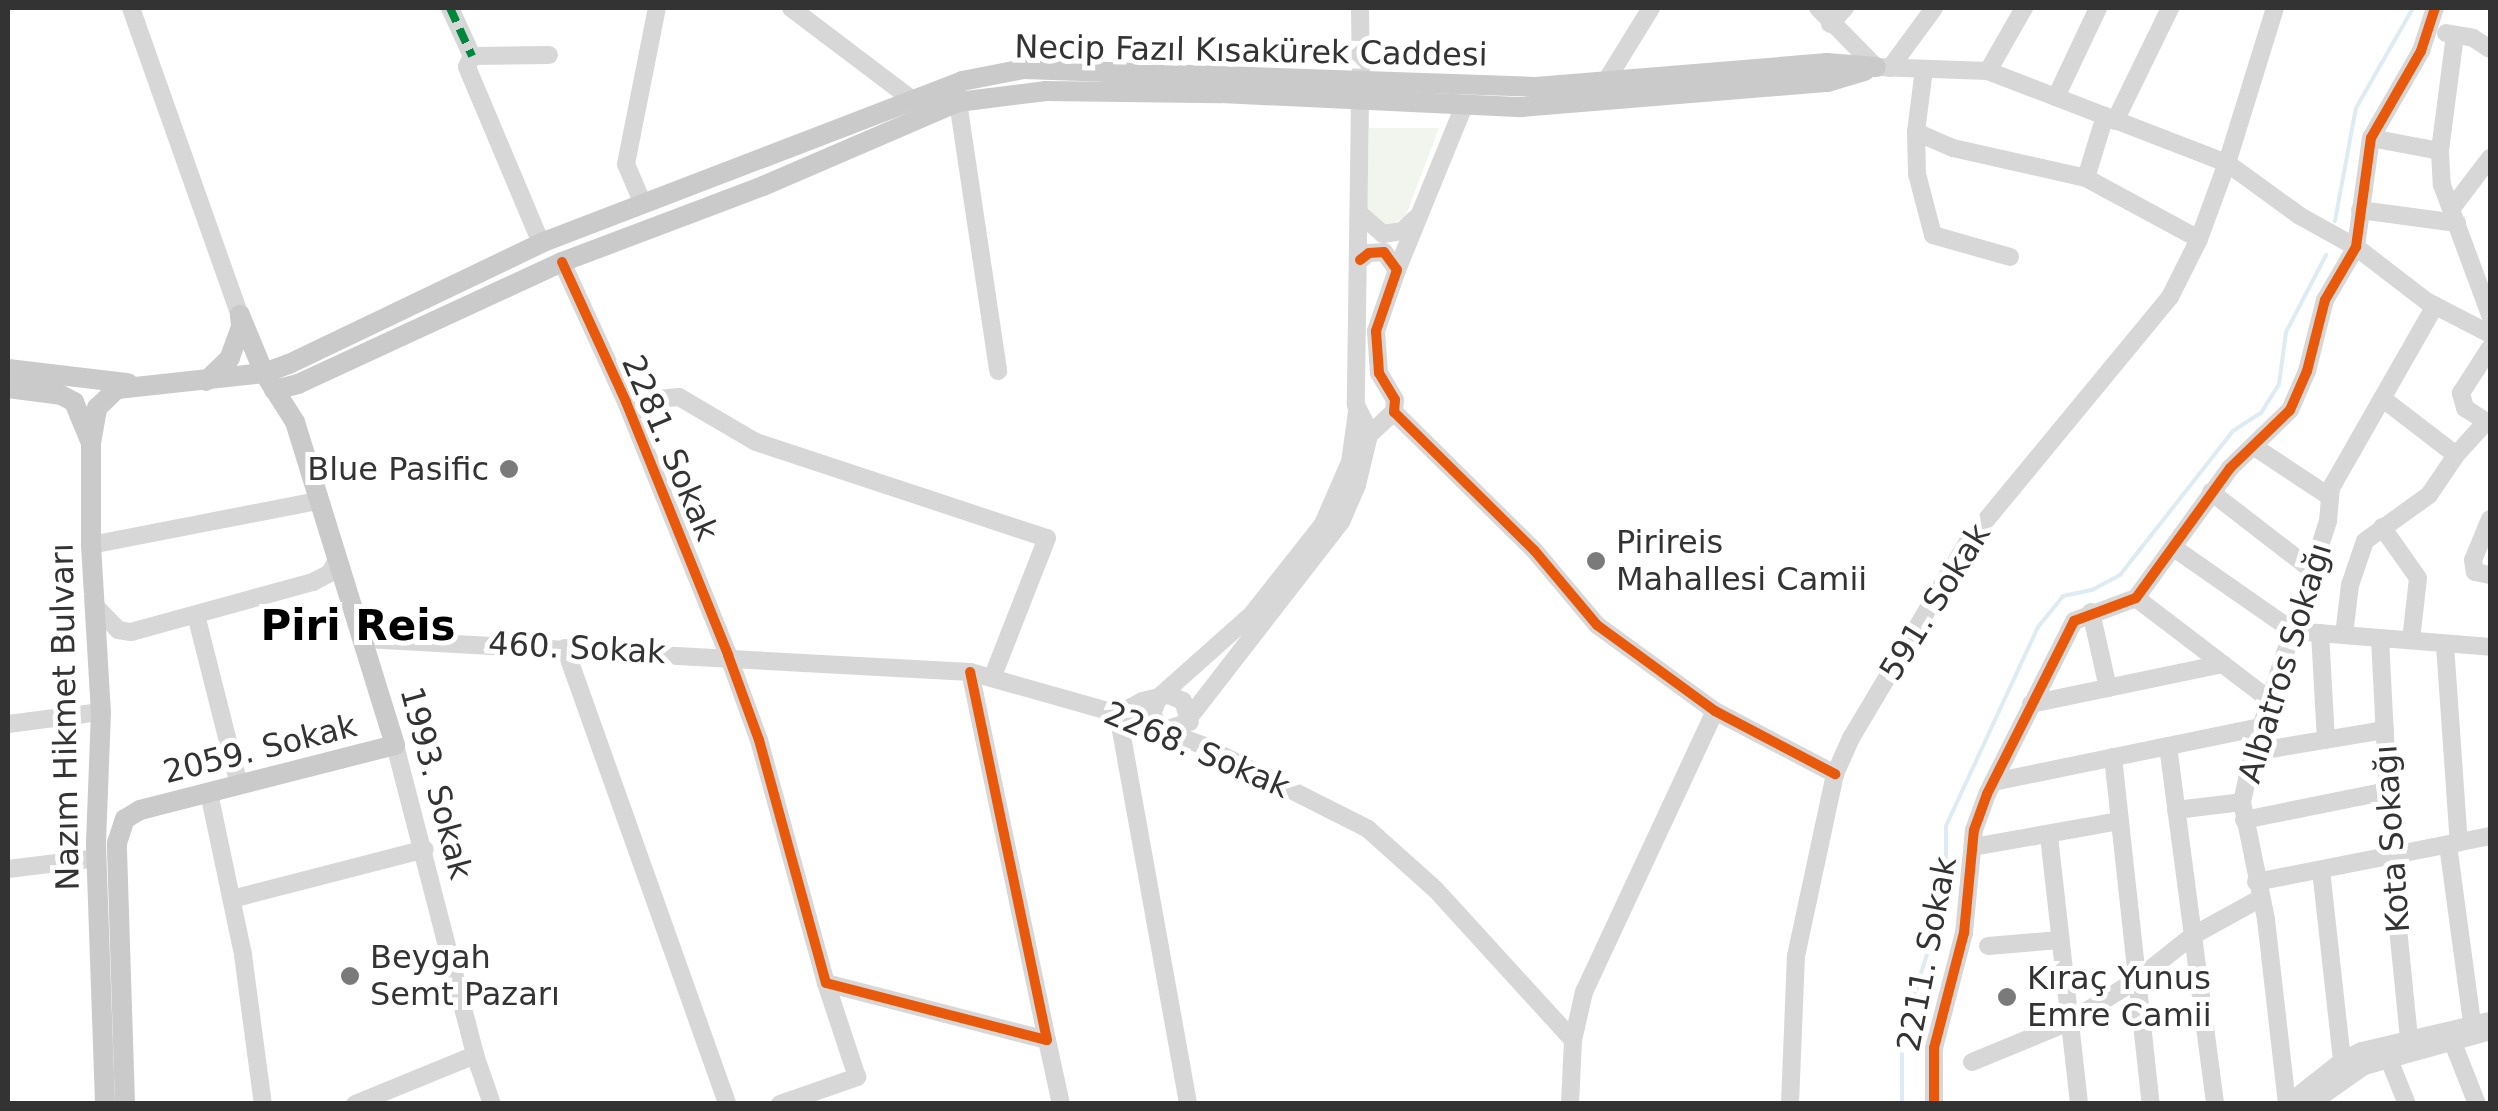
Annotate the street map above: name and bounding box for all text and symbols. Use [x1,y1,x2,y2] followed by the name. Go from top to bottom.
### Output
[1014,28,1488,74] street label: Necip Fazıl Kısakürek Caddesi
[614,349,726,547] street label: 2281. Sokak
[307,450,489,488] place label: Blue Pasific
[498,458,520,480] marker: Blue Pasific
[1872,517,1998,687] street label: 591. Sokak
[1616,524,1867,599] place label: Pirireis Mahallesi Camii
[2230,538,2340,788] street label: Albatros Sokağı
[43,543,87,891] street label: Nazım Hikmet Bulvarı
[1585,550,1607,572] marker: Pirireis Mahallesi Camii
[260,601,456,651] district label: Piri Reis
[487,624,667,672] street label: 460. Sokak
[392,683,480,883] street label: 1993. Sokak
[1098,694,1296,806] street label: 2268. Sokak
[159,706,361,792] street label: 2059. Sokak
[2366,744,2418,934] street label: Kota Sokağı
[1889,853,1965,1055] street label: 2211. Sokak
[370,939,560,1014] place label: Beygah Semt Pazarı
[2027,960,2212,1035] place label: Kıraç Yunus Emre Camii
[339,965,361,987] marker: Beygah Semt Pazarı
[1996,986,2018,1008] marker: Kıraç Yunus Emre Camii

